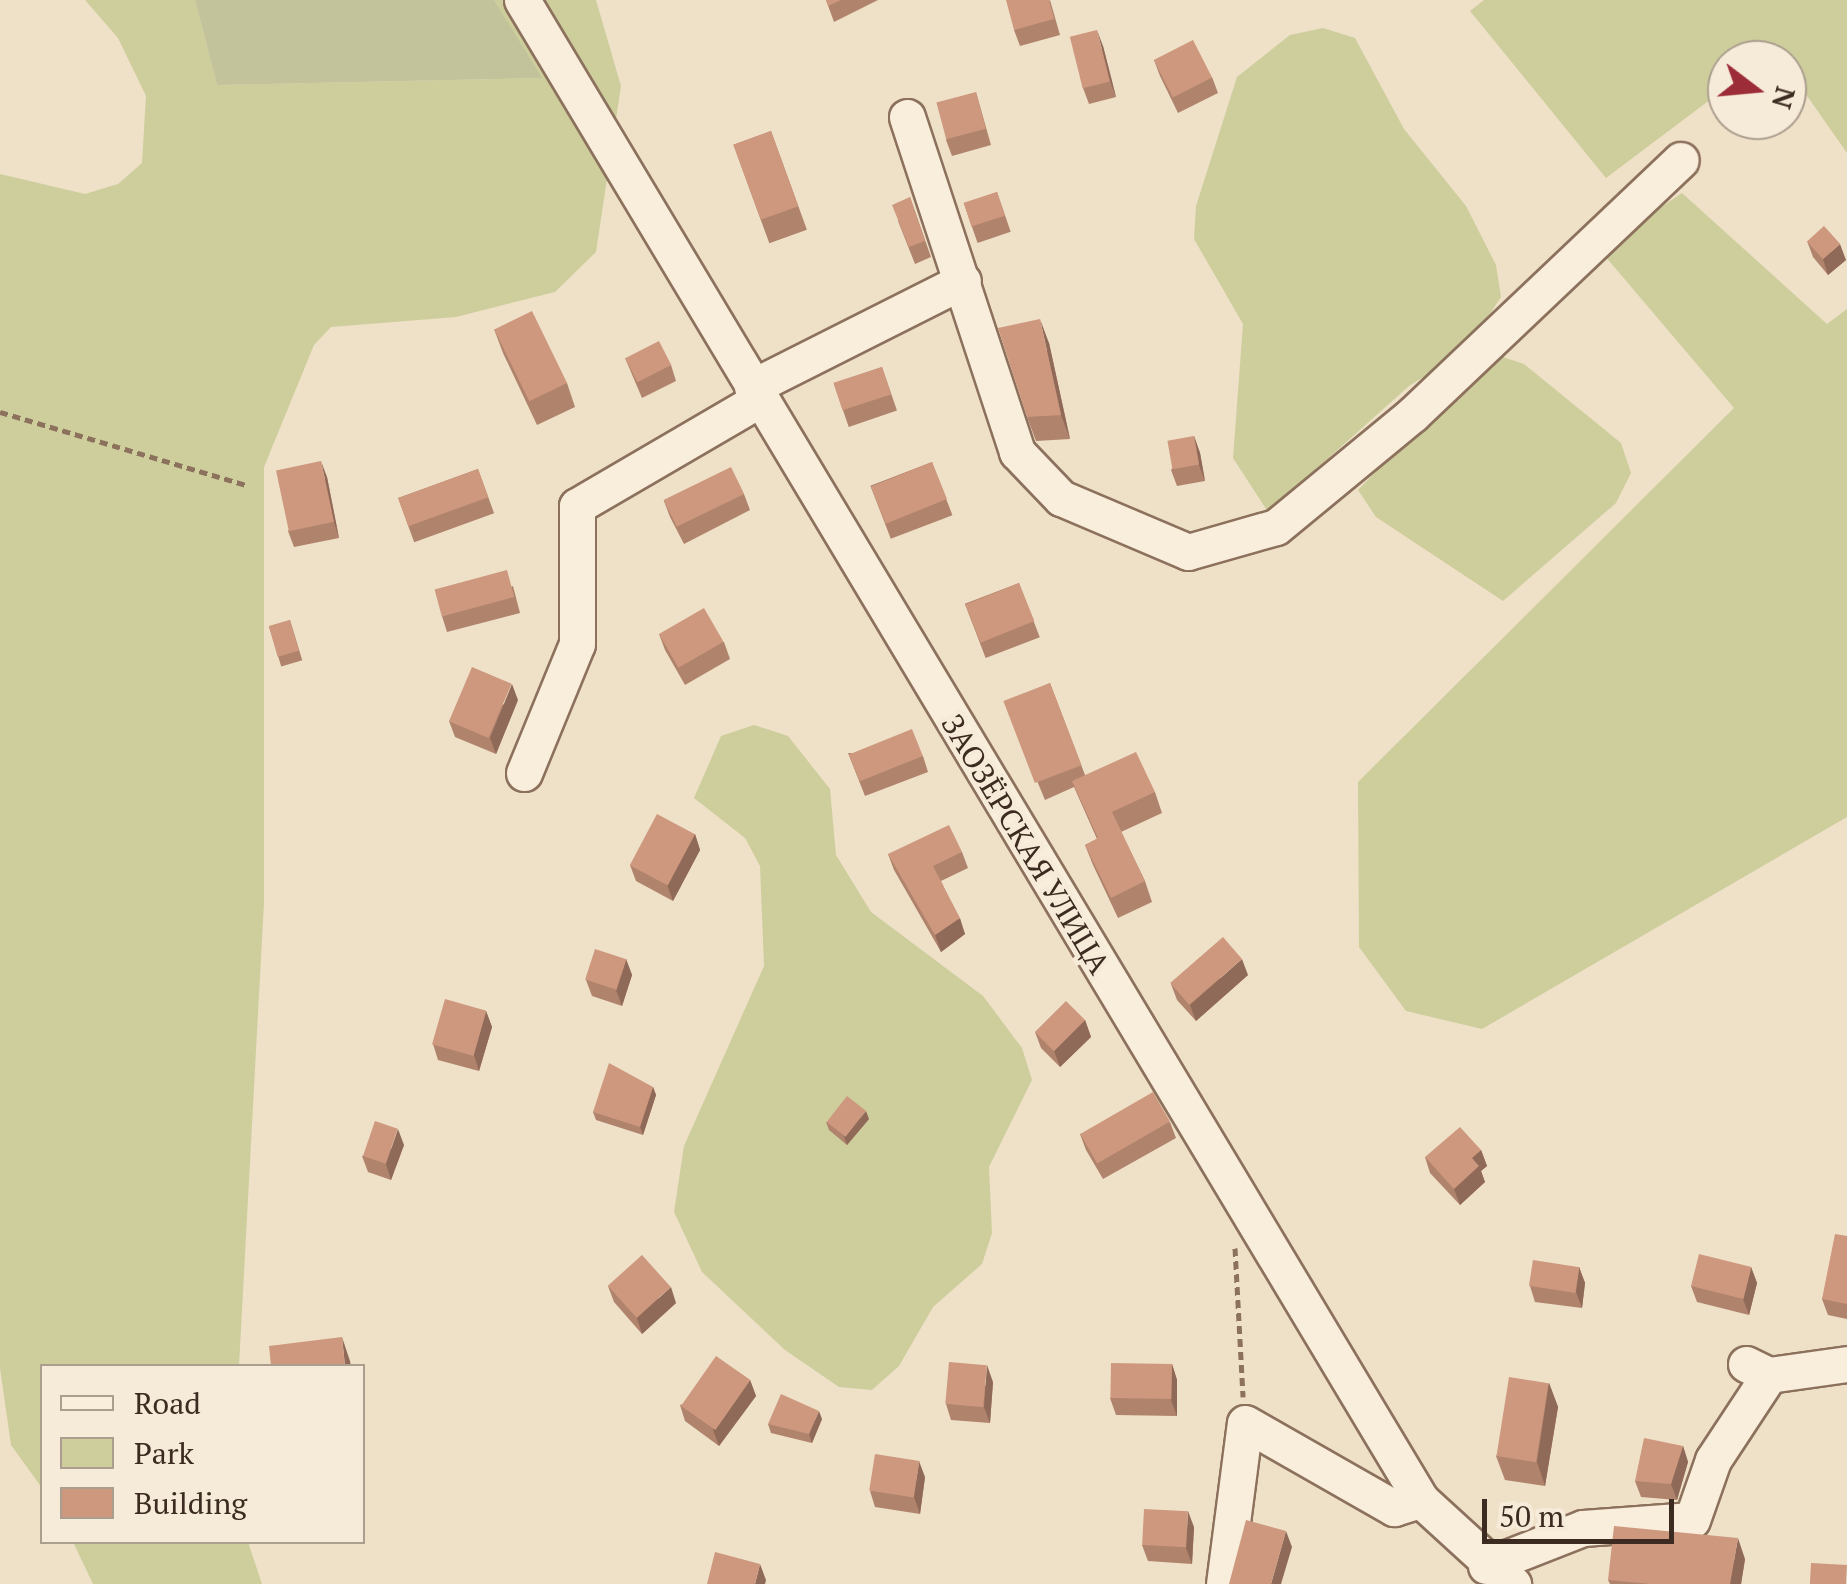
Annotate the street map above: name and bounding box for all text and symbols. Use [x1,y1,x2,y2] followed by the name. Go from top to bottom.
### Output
[1707,40,1807,140] north arrow
[1764,83,1805,113] text: N
[934,707,1118,981] street label: ЗАОЗЁРСКАЯ УЛИЦА
[40,1364,365,1544] legend
[134,1383,201,1423] text: Road
[134,1433,194,1473] text: Park
[1487,1479,1680,1541] scale bar
[134,1483,247,1523] text: Building
[1499,1496,1564,1536] text: 50 m

